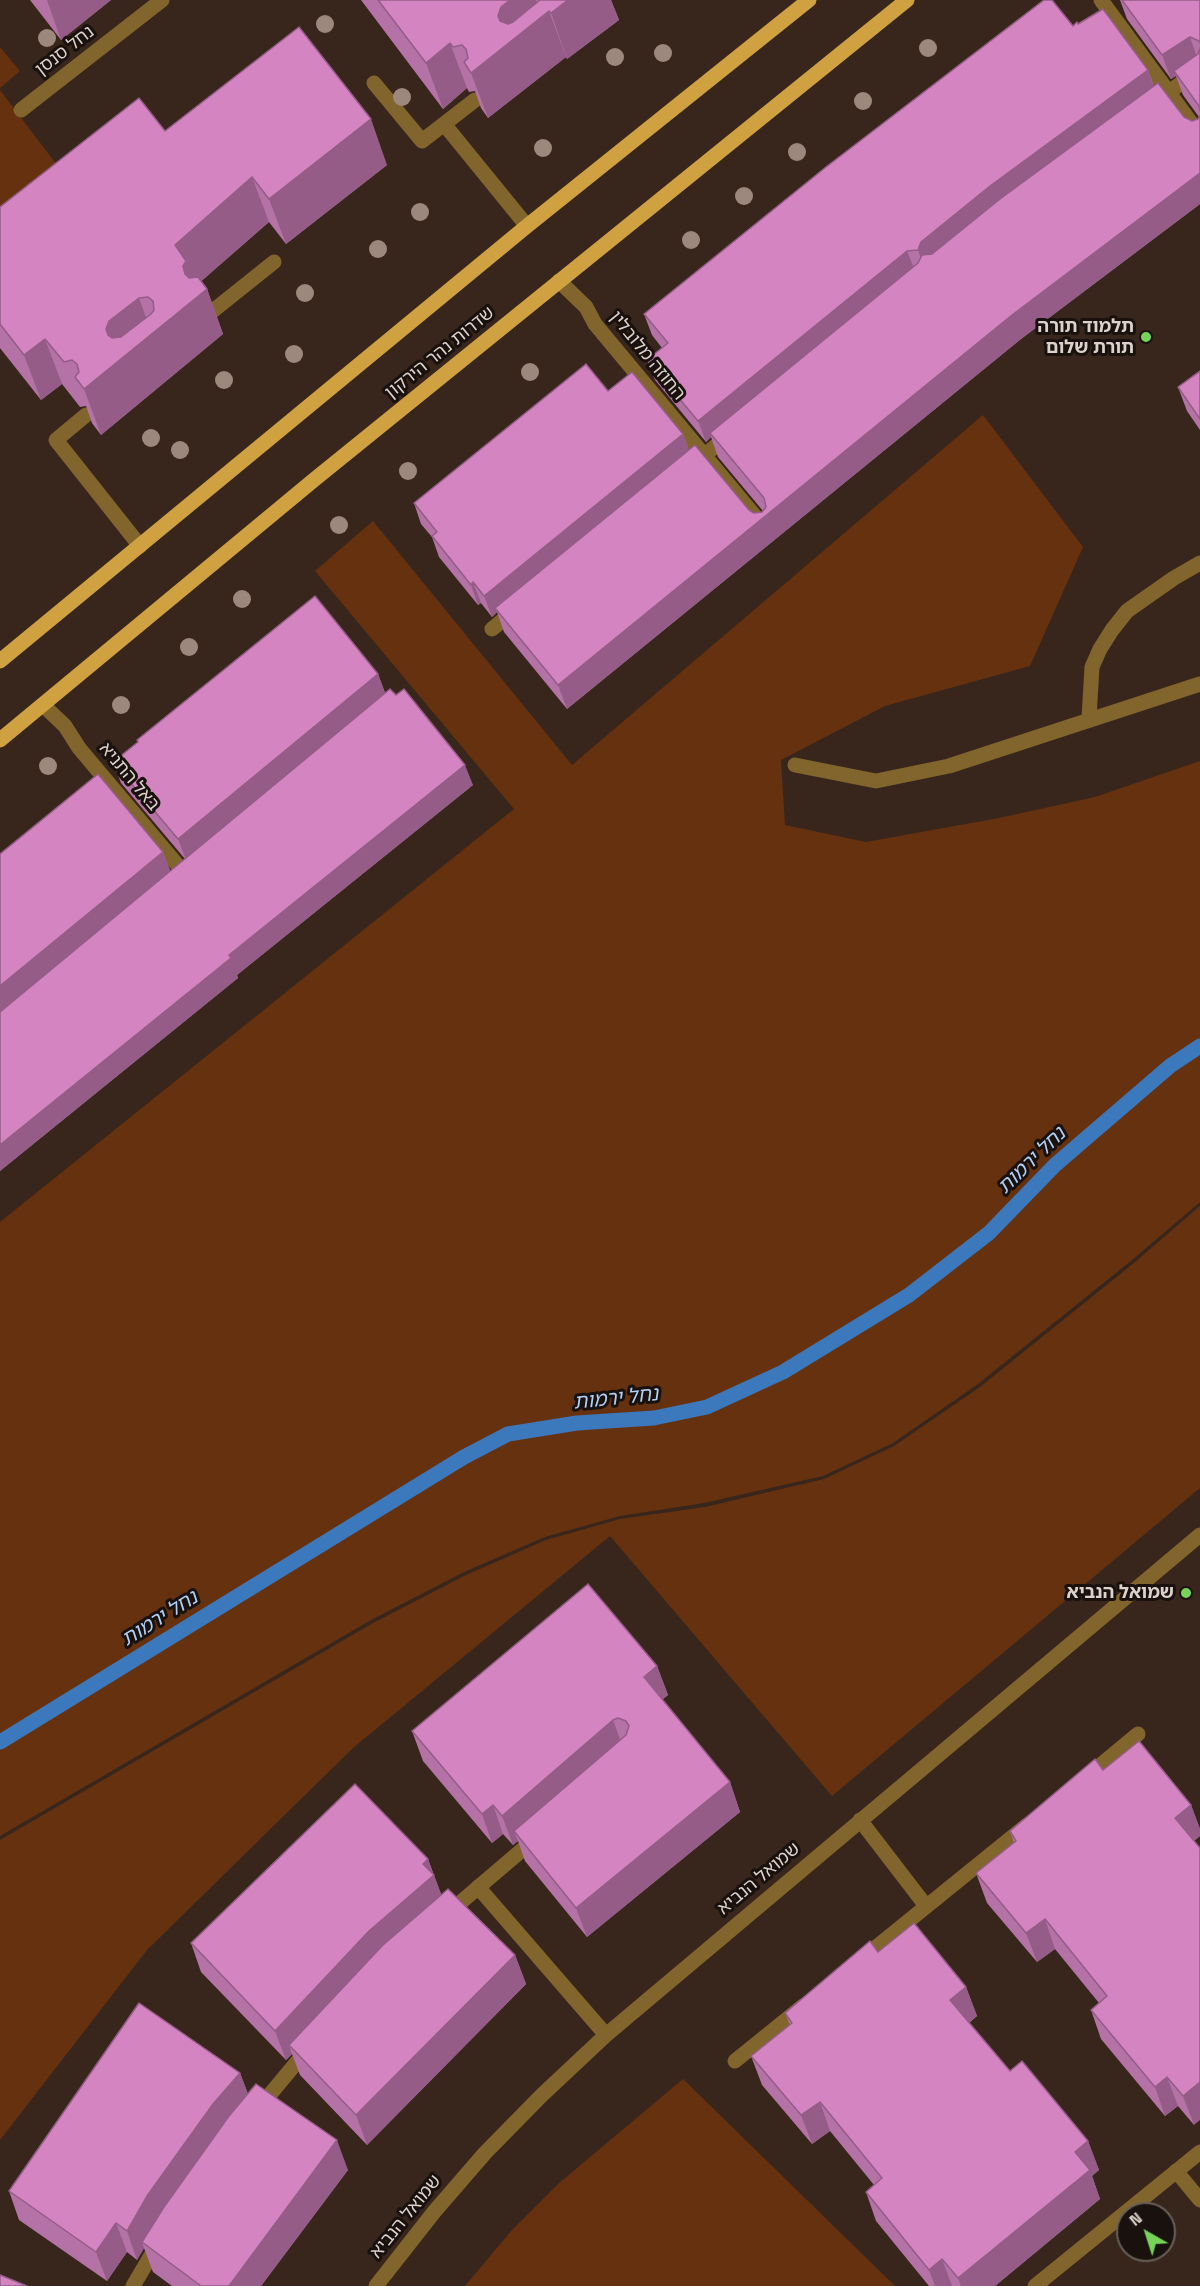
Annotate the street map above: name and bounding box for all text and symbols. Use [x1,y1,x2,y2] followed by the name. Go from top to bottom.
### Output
[31,21,99,81] street label: נחל סנסן
[381,302,499,404] street label: שדרות נהר הירקון
[605,307,689,405] street label: החוזה מלובלין
[1037,316,1134,358] place label: תלמוד תורה תורת שלום
[1139,330,1153,344] marker: תלמוד תורה תורת שלום
[94,738,164,816] street label: באל התניא
[993,1123,1071,1199] water label: נחל ירמות
[572,1383,660,1415] water label: נחל ירמות
[1066,1582,1174,1604] place label: שמואל הנביא
[118,1586,202,1652] water label: נחל ירמות
[1179,1586,1193,1600] marker: שמואל הנביא
[713,1838,805,1920] street label: שמואל הנביא
[366,2171,446,2263] street label: שמואל הנביא
[1116,2202,1176,2262] north arrow
[1125,2208,1146,2231] text: N

